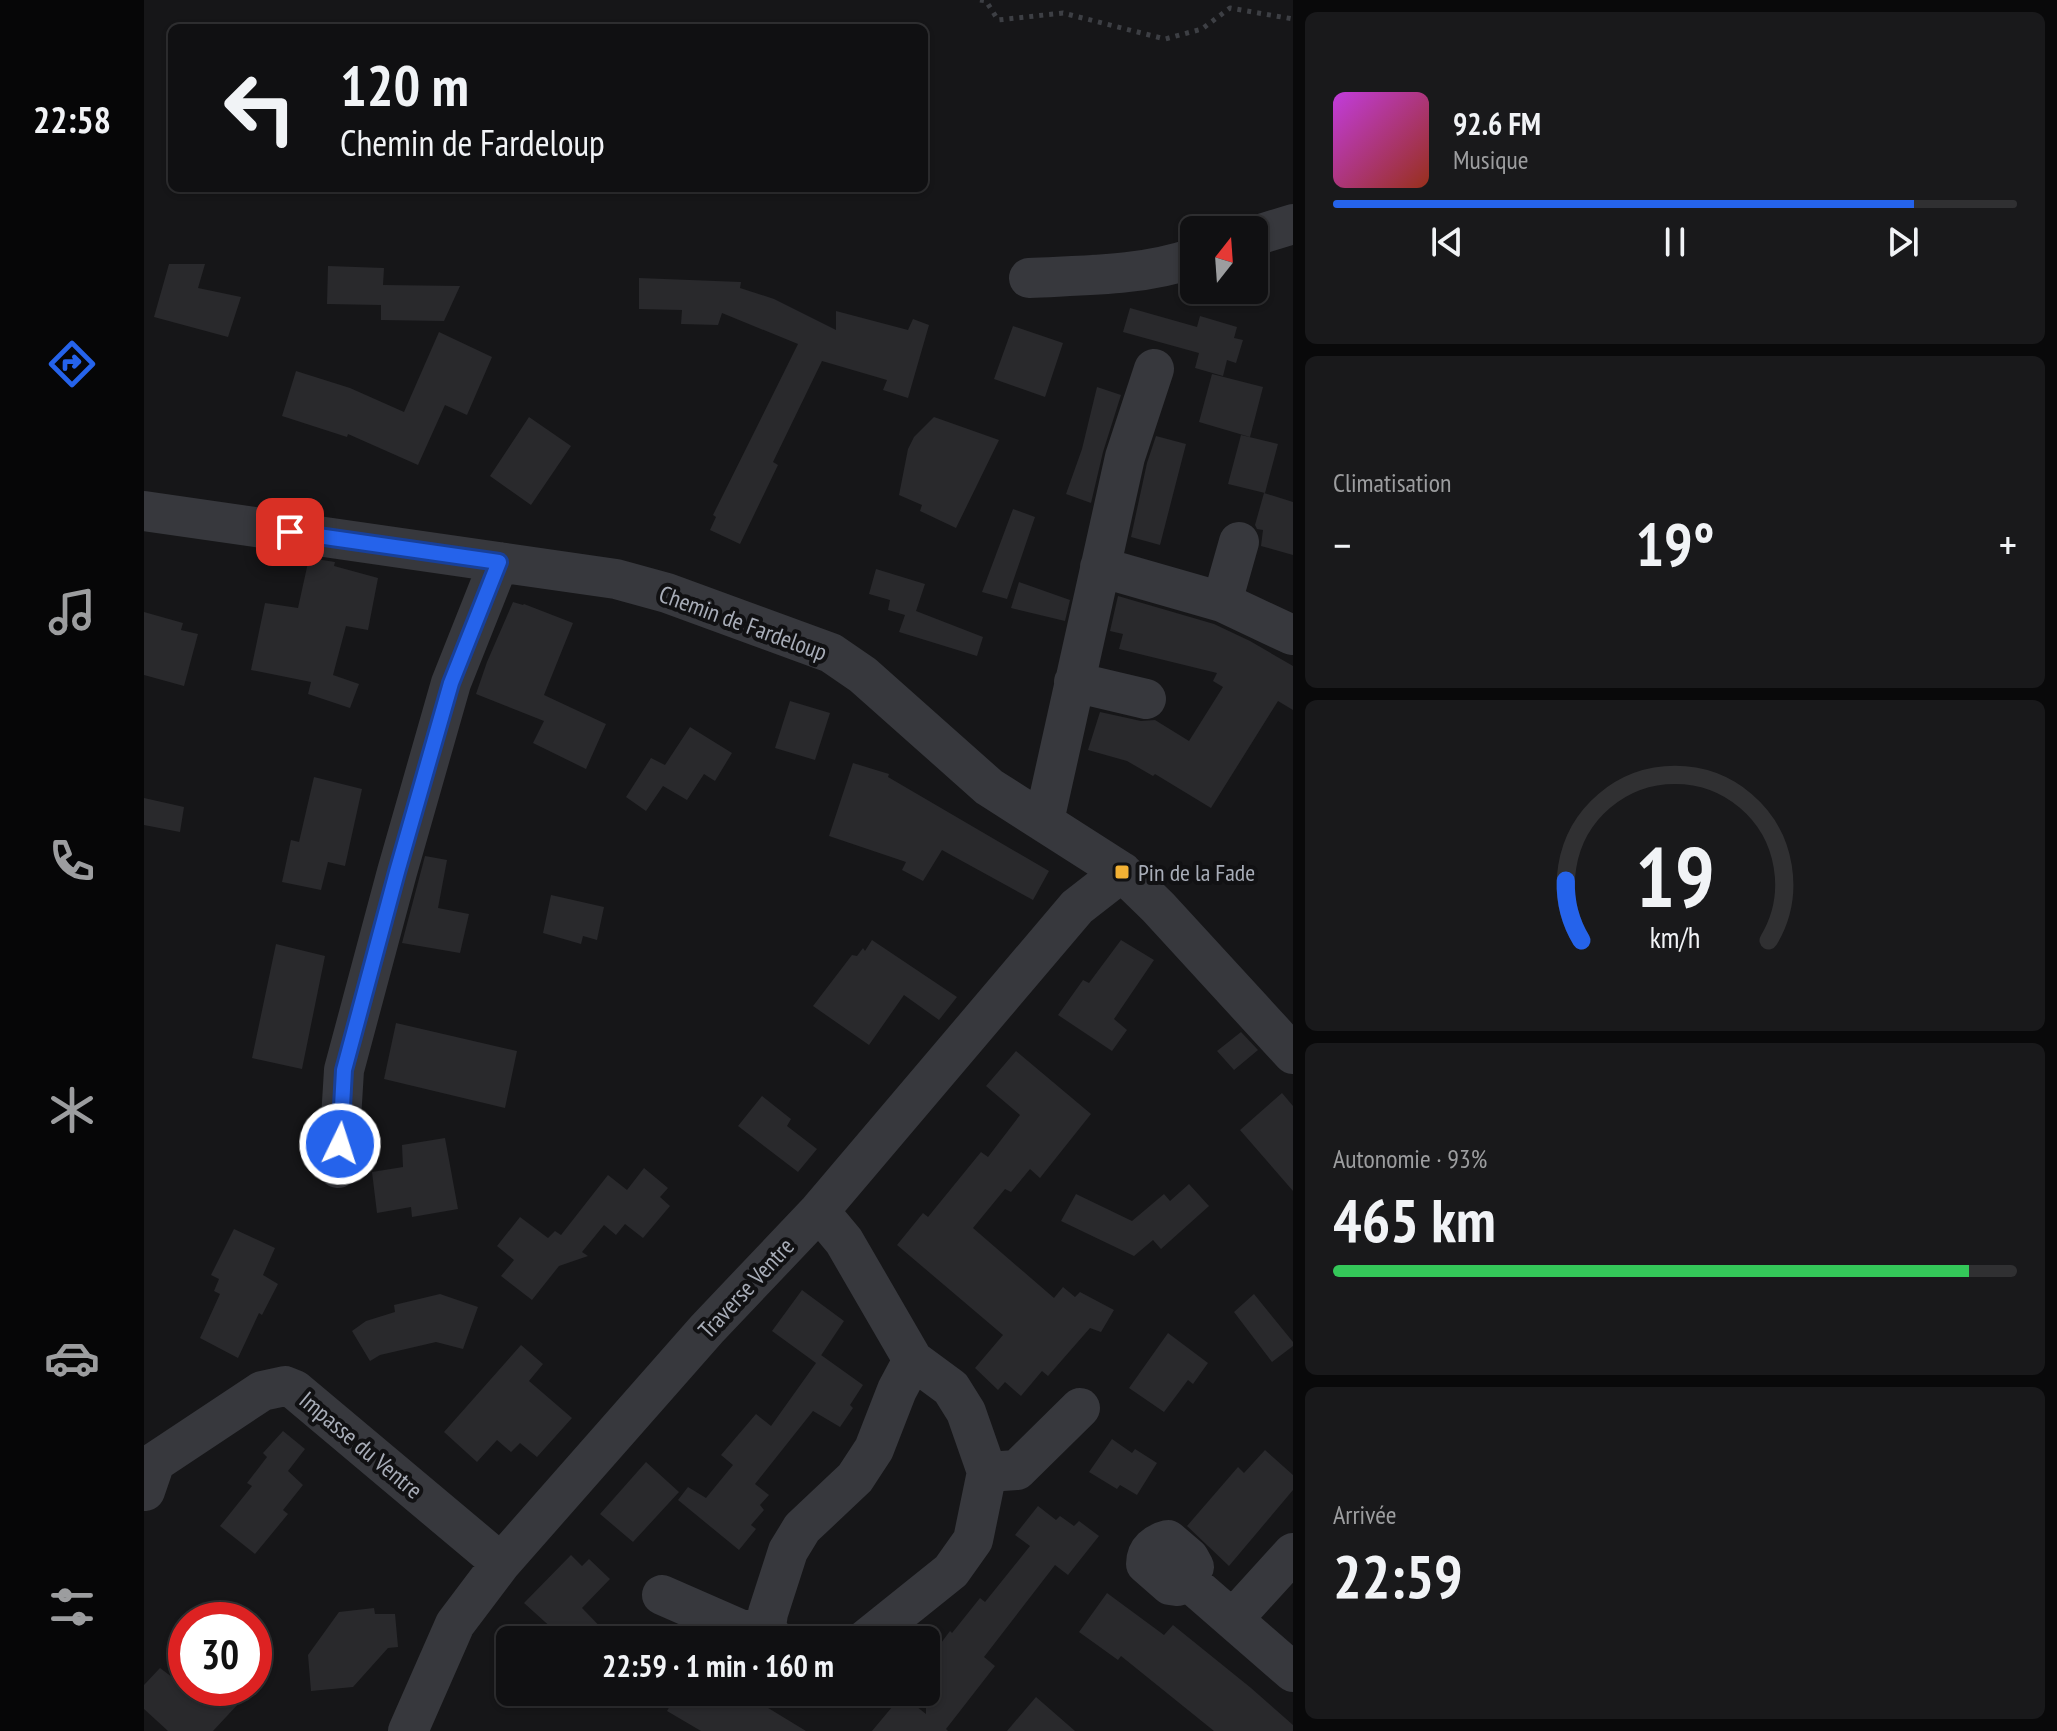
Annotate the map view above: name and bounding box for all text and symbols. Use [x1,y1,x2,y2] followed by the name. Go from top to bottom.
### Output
[340,49,469,121] text: 120 m
[208,56,312,160] icon: left
[33,96,111,143] text: 22:58
[1453,104,1541,143] text: 92.6 FM
[340,119,605,166] text: Chemin de Fardeloup
[1453,143,1529,176] text: Musique
[1180,216,1268,304] north arrow
[1180,216,1268,304] map controls
[1425,220,1469,264] icon: previous
[1653,220,1697,264] icon: pause
[1881,220,1925,264] icon: next
[44,336,100,392] icon: directions
[1333,466,1451,499] text: Climatisation
[256,498,324,566] pin
[1635,505,1715,583] text: 19°
[268,510,312,554] icon: arrive
[1333,516,1351,573] text: −
[1999,516,2017,573] text: +
[655,578,831,668] street label: Chemin de Fardeloup
[44,584,100,640] icon: music
[1635,822,1715,930] text: 19
[44,833,100,889] icon: phone
[1138,857,1255,888] place label: Pin de la Fade
[1113,863,1131,881] marker: Pin de la Fade
[1650,920,1700,957] text: km/h
[44,1082,100,1138] icon: climate
[298,1102,382,1186] position arrow
[1333,1142,1487,1175] text: Autonomie · 93%
[1333,1181,1496,1259] text: 465 km
[691,1231,801,1345] street label: Traverse Ventre
[44,1330,100,1386] icon: car
[293,1385,429,1505] street label: Impasse du Ventre
[1333,1498,1397,1531] text: Arrivée
[1333,1537,1463,1615] text: 22:59
[44,1579,100,1635] icon: filters
[168,1602,272,1706] speed limit sign: 30
[602,1646,834,1685] text: 22:59 · 1 min · 160 m

